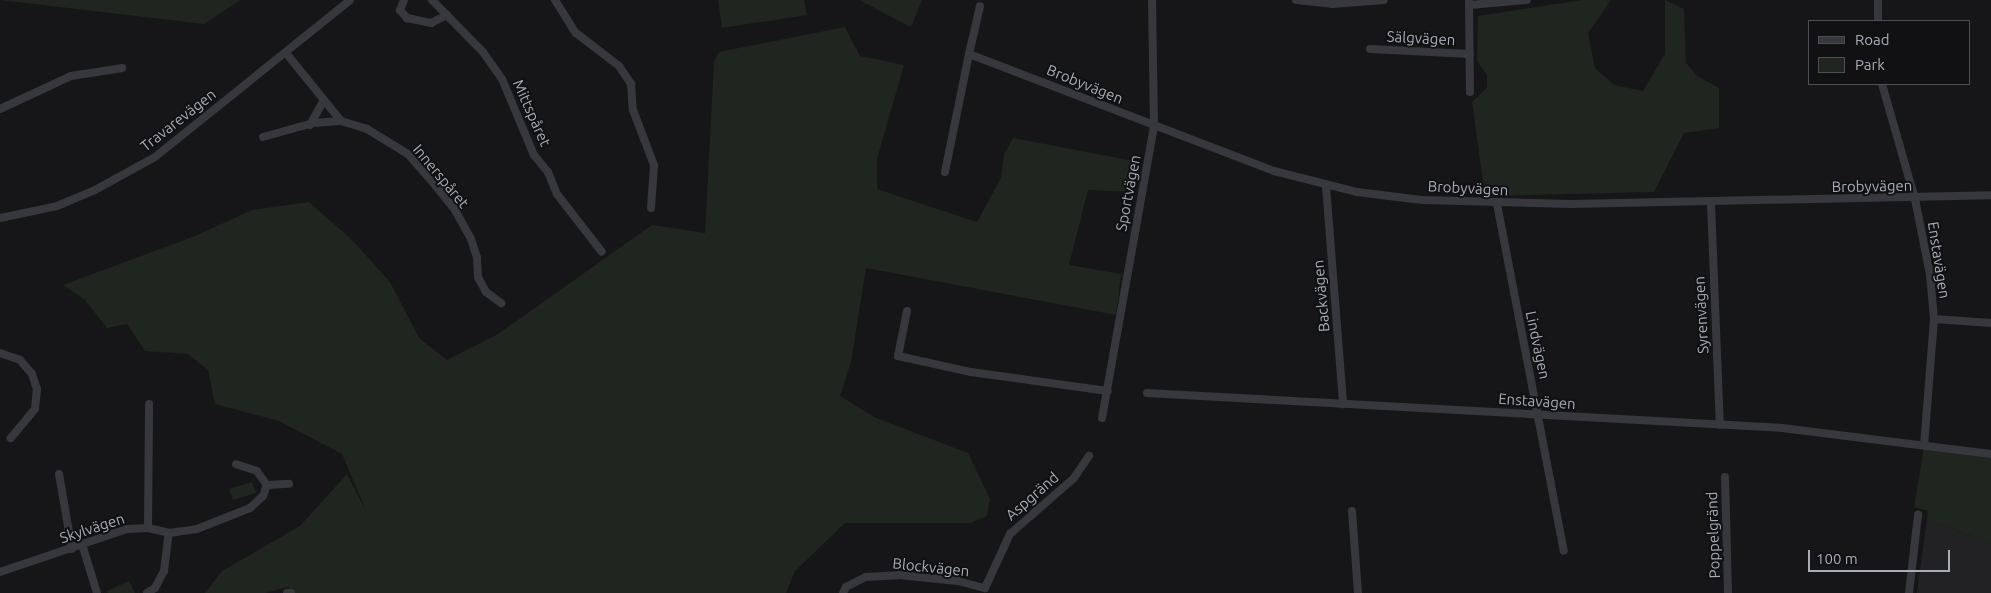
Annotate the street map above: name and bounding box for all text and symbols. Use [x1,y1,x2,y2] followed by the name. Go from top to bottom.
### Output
[1808,20,1971,85] legend
[1386,27,1456,49] street label: Sälgvägen
[1855,31,1890,48] text: Road
[1855,56,1885,73] text: Park
[1044,61,1126,107] street label: Brobyvägen
[509,77,555,149] street label: Mittspåret
[137,85,219,155] street label: Travarevägen
[409,140,473,212] street label: Innerspåret
[1112,153,1144,233] street label: Sportvägen
[1832,176,1912,196] street label: Brobyvägen
[1427,177,1509,199] street label: Brobyvägen
[1924,220,1954,300] street label: Enstavägen
[1309,259,1333,333] street label: Backvägen
[1690,276,1712,354] street label: Syrenvägen
[1522,309,1554,381] street label: Lindvägen
[1498,389,1576,413] street label: Enstavägen
[1002,468,1062,524] street label: Aspgränd
[1702,491,1724,579] street label: Poppelgränd
[57,509,127,547] street label: Skylvägen
[1811,540,1954,572] scale bar
[1816,550,1858,567] text: 100 m
[892,554,970,580] street label: Blockvägen

